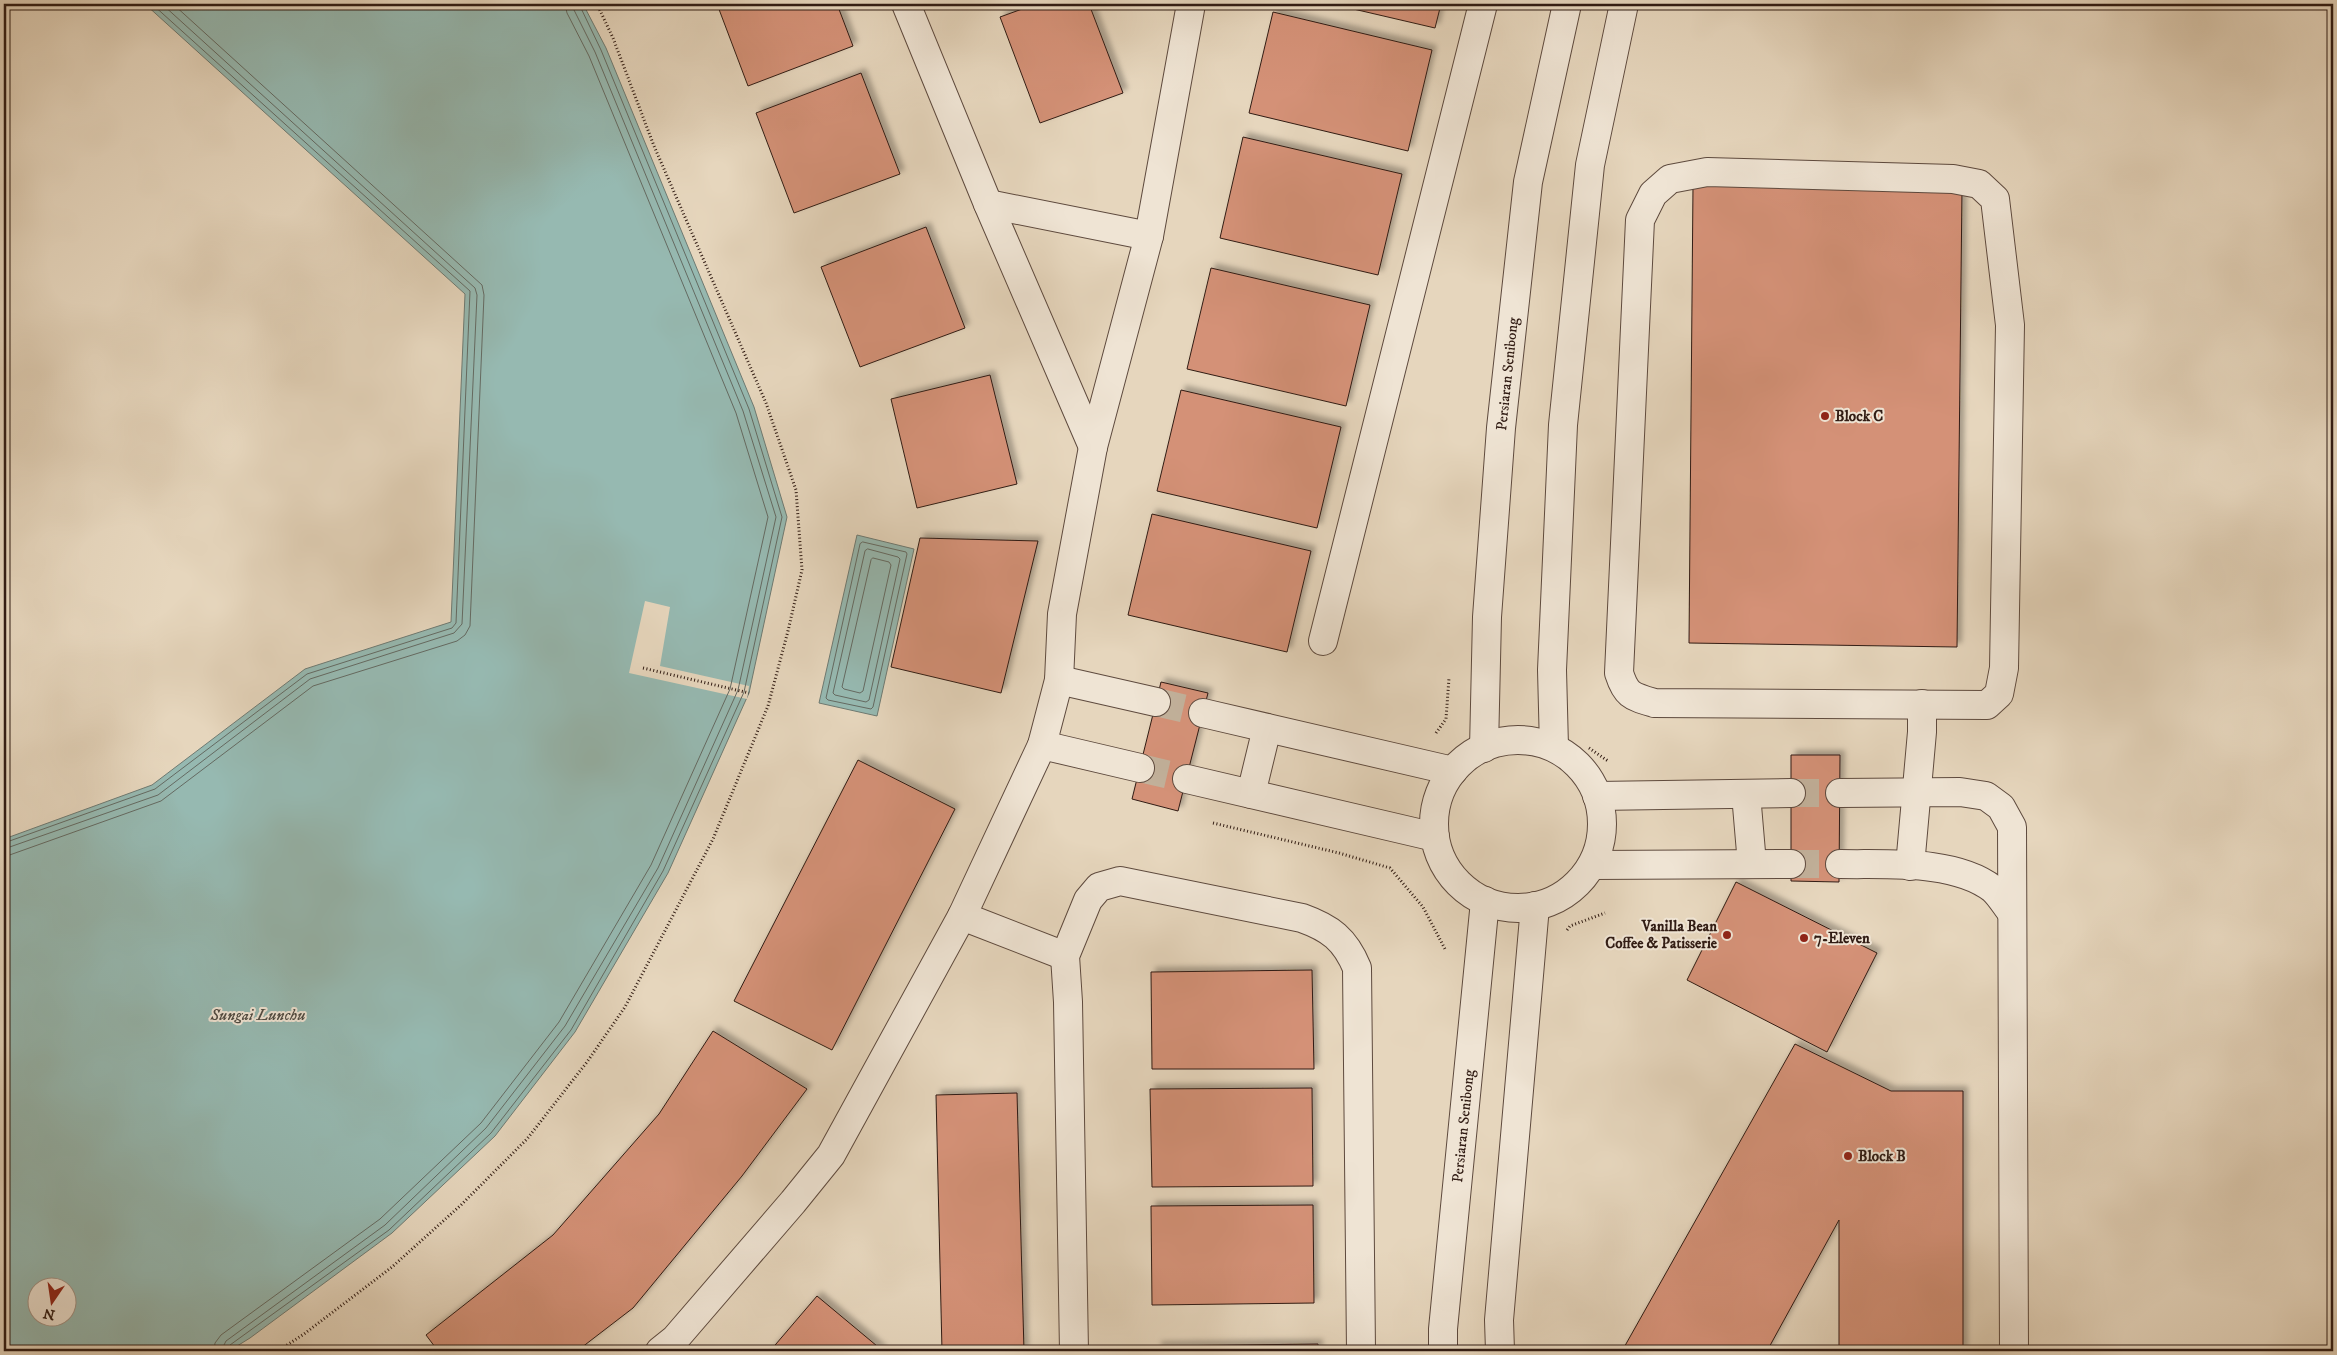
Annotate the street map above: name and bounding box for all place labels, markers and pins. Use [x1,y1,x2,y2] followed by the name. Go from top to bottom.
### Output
[1835,407,1883,426] place label: Block C
[1819,410,1831,422] marker: Block C
[1605,917,1718,953] place label: Vanilla Bean Coffee & Patisserie
[1721,929,1733,941] marker: Vanilla Bean Coffee & Patisserie
[1814,929,1870,948] place label: 7-Eleven
[1798,932,1810,944] marker: 7-Eleven
[1858,1147,1906,1166] place label: Block B
[1842,1150,1854,1162] marker: Block B

